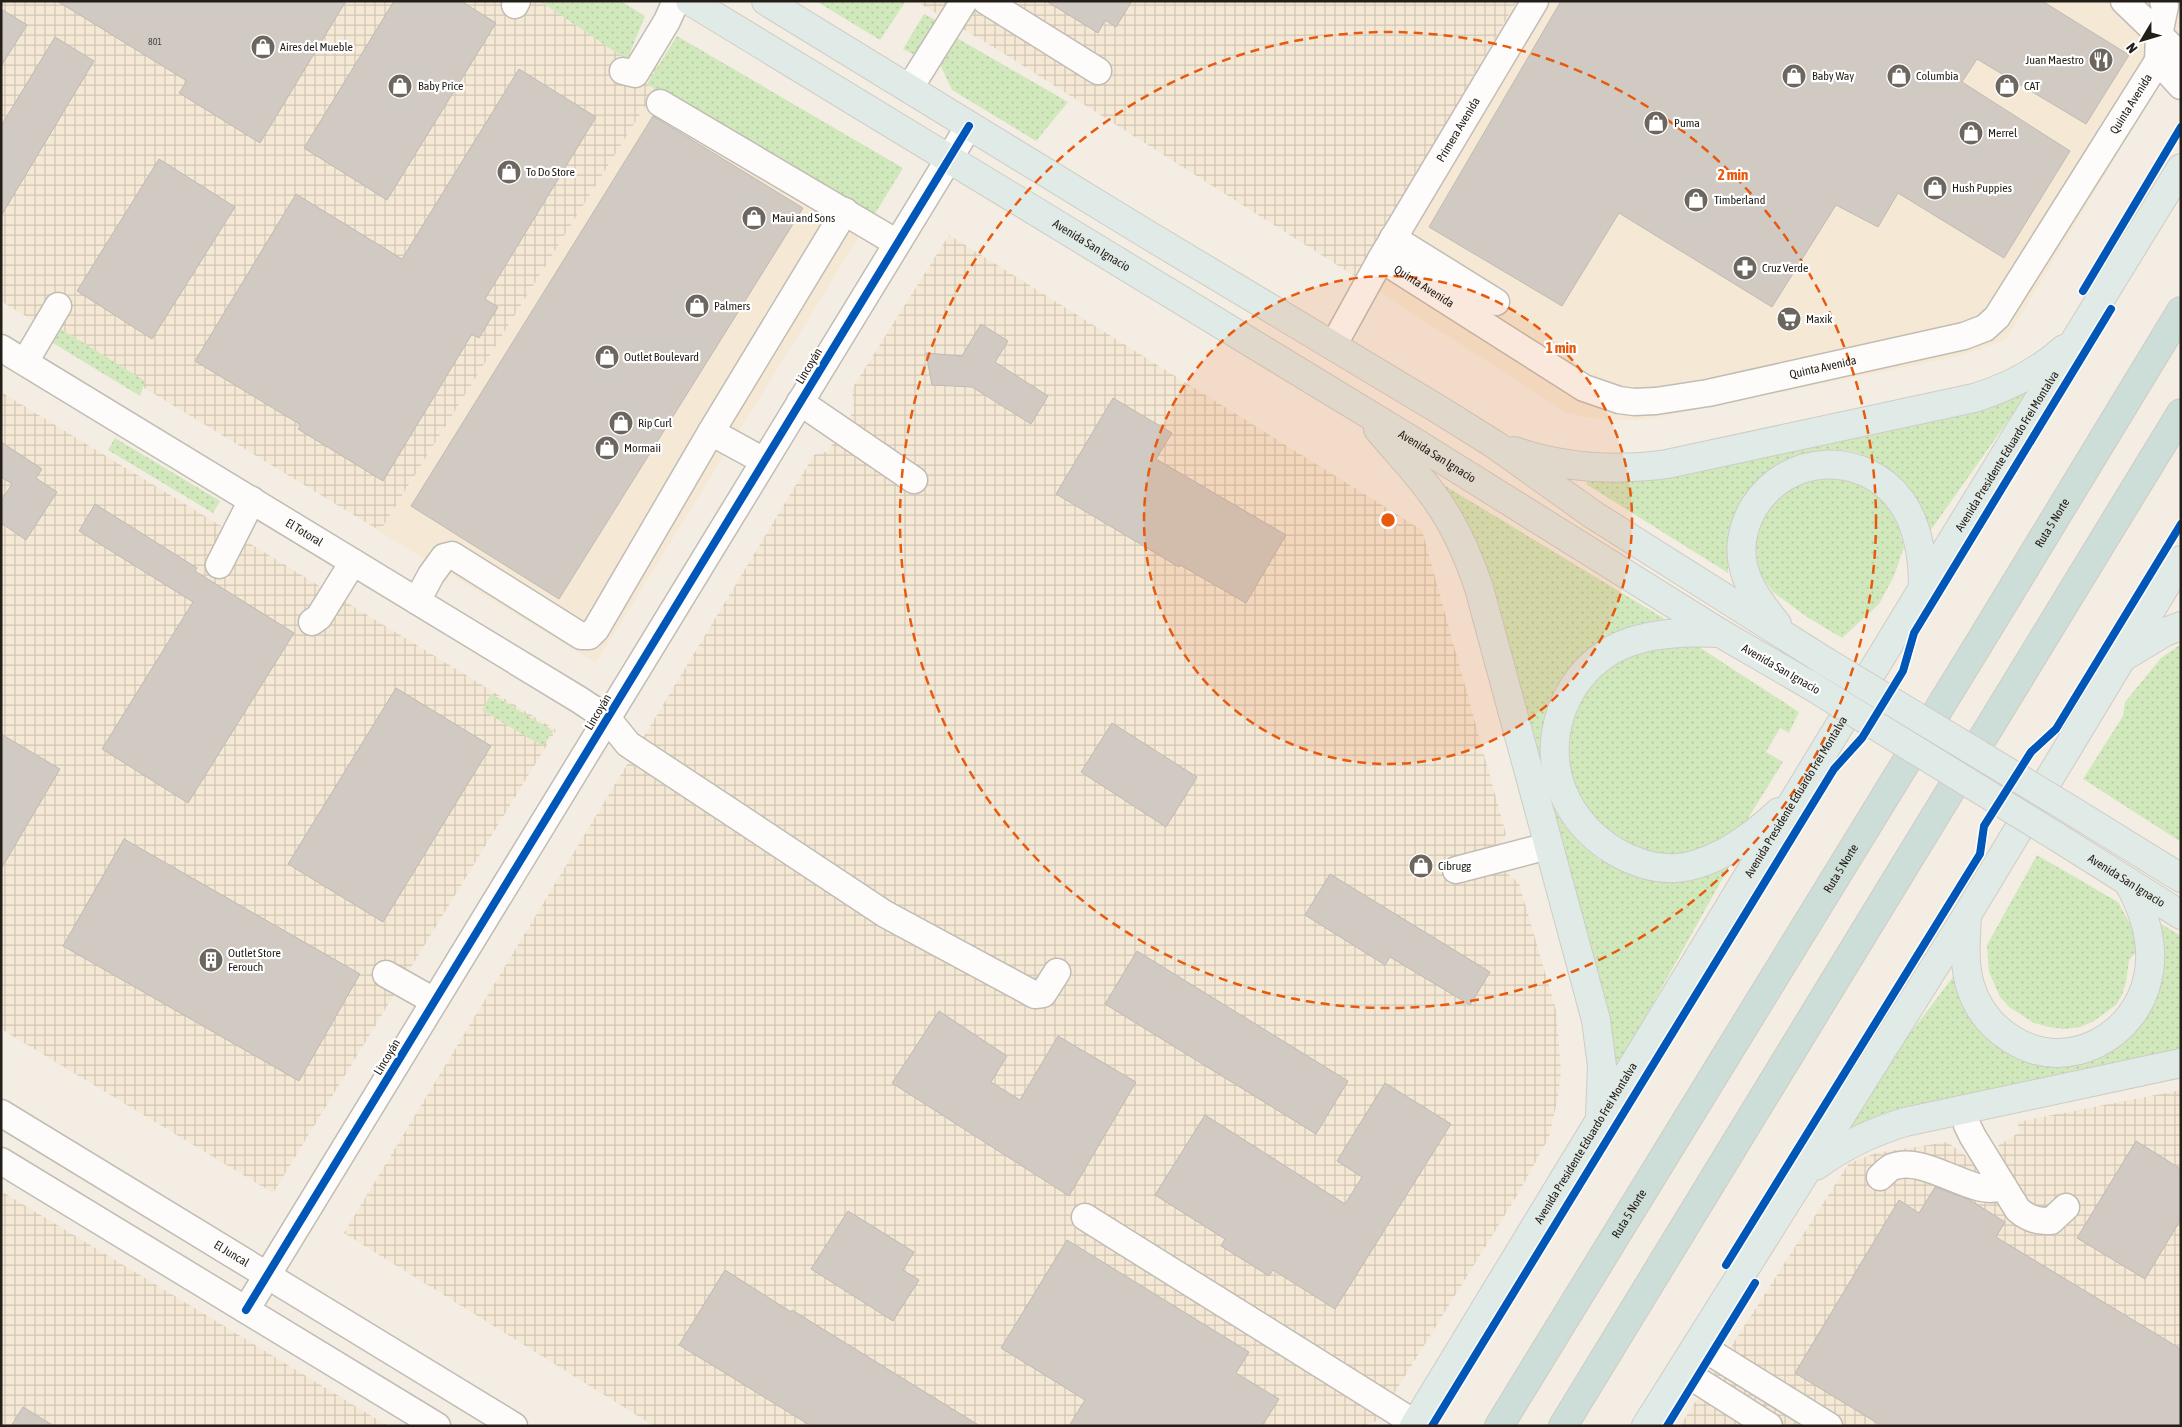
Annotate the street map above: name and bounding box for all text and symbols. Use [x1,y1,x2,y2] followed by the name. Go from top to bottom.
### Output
[2117,15,2167,65] north arrow
[250,34,276,60] shop icon: Aires del Mueble
[148,36,162,47] house number: 801
[280,40,353,54] place label: Aires del Mueble
[2123,40,2141,56] text: N
[2088,47,2114,73] restaurant icon: Juan Maestro
[2025,53,2084,67] place label: Juan Maestro
[1781,63,1807,89] shop icon: Baby Way
[1886,63,1912,89] shop icon: Columbia
[1812,69,1854,83] place label: Baby Way
[1916,69,1959,83] place label: Columbia
[2107,71,2155,137] street label: Quinta Avenida
[387,73,413,99] shop icon: Baby Price
[1994,73,2020,99] shop icon: CAT
[418,79,464,93] place label: Baby Price
[2024,79,2041,93] place label: CAT
[1434,95,1483,165] street label: Primera Avenida
[1643,110,1669,136] shop icon: Puma
[1674,116,1700,130] place label: Puma
[1958,120,1984,146] shop icon: Merrel
[1988,126,2018,140] place label: Merrel
[496,159,522,185] shop icon: To Do Store
[526,165,575,179] place label: To Do Store
[1718,166,1748,183] text: 2 min
[1922,175,1948,201] shop icon: Hush Puppies
[1952,181,2012,195] place label: Hush Puppies
[1683,187,1709,213] shop icon: Timberland
[1714,193,1765,207] place label: Timberland
[741,205,767,231] shop icon: Maui and Sons
[772,211,835,225] place label: Maui and Sons
[1050,216,1133,275] street label: Avenida San Ignacio
[1732,255,1758,281] pharmacy icon: Cruz Verde
[1762,261,1808,275] place label: Cruz Verde
[1392,262,1457,311] street label: Quinta Avenida
[684,293,710,319] shop icon: Palmers
[714,299,750,313] place label: Palmers
[1776,306,1802,332] supermarket icon: Maxik
[1806,312,1833,326] place label: Maxik
[1546,339,1576,356] text: 1 min
[594,344,620,370] shop icon: Outlet Boulevard
[793,345,825,387] street label: Lincoyán
[624,350,699,364] place label: Outlet Boulevard
[1788,353,1858,382] street label: Quinta Avenida
[1952,368,2062,534] street label: Avenida Presidente Eduardo Frei Montalva
[608,410,634,436] shop icon: Rip Curl
[638,416,673,430] place label: Rip Curl
[1396,427,1479,486] street label: Avenida San Ignacio
[594,435,620,461] shop icon: Mormaii
[624,441,661,455] place label: Mormaii
[2032,496,2072,550] street label: Ruta 5 Norte
[1379,511,1397,529] centre of rings
[283,516,326,550] street label: El Totoral
[1739,641,1823,697] street label: Avenida San Ignacio
[582,691,614,733] street label: Lincoyán
[1742,714,1850,880] street label: Avenida Presidente Eduardo Frei Montalva
[1821,842,1861,896] street label: Ruta 5 Norte
[2085,851,2168,910] street label: Avenida San Ignacio
[1408,853,1434,879] shop icon: Cibrugg
[1438,859,1472,873] place label: Cibrugg
[228,946,281,974] place label: Outlet Store Ferouch
[198,947,224,973] building icon: Outlet Store Ferouch
[371,1036,403,1078] street label: Lincoyán
[1532,1060,1640,1226] street label: Avenida Presidente Eduardo Frei Montalva
[1609,1187,1649,1241] street label: Ruta 5 Norte
[211,1238,252,1270] street label: El Juncal

